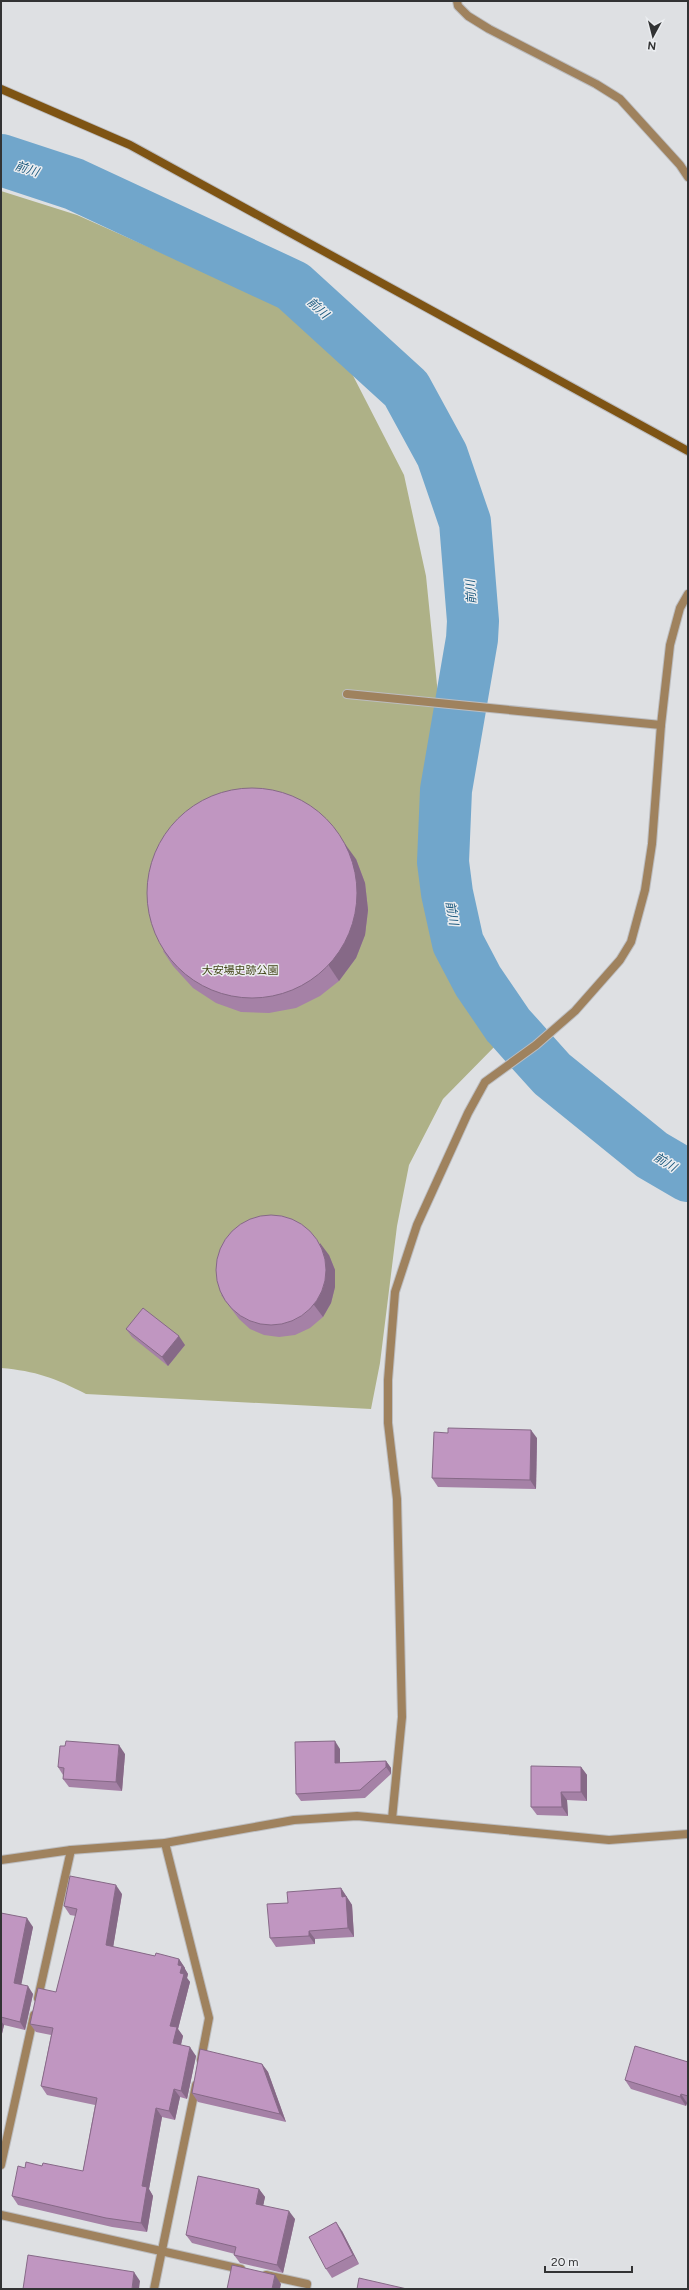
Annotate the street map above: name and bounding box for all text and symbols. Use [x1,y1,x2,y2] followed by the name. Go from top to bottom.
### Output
[633,16,673,56] north arrow
[647,38,657,52] text: N
[13,159,42,180] water label: 前川
[304,295,333,323] water label: 前川
[463,578,479,604] water label: 前川
[443,900,461,928] water label: 前川
[202,964,279,977] park label: 大安場史跡公園
[651,1150,681,1175] water label: 前川
[545,2248,632,2274] scale bar
[551,2255,579,2269] text: 20 m

